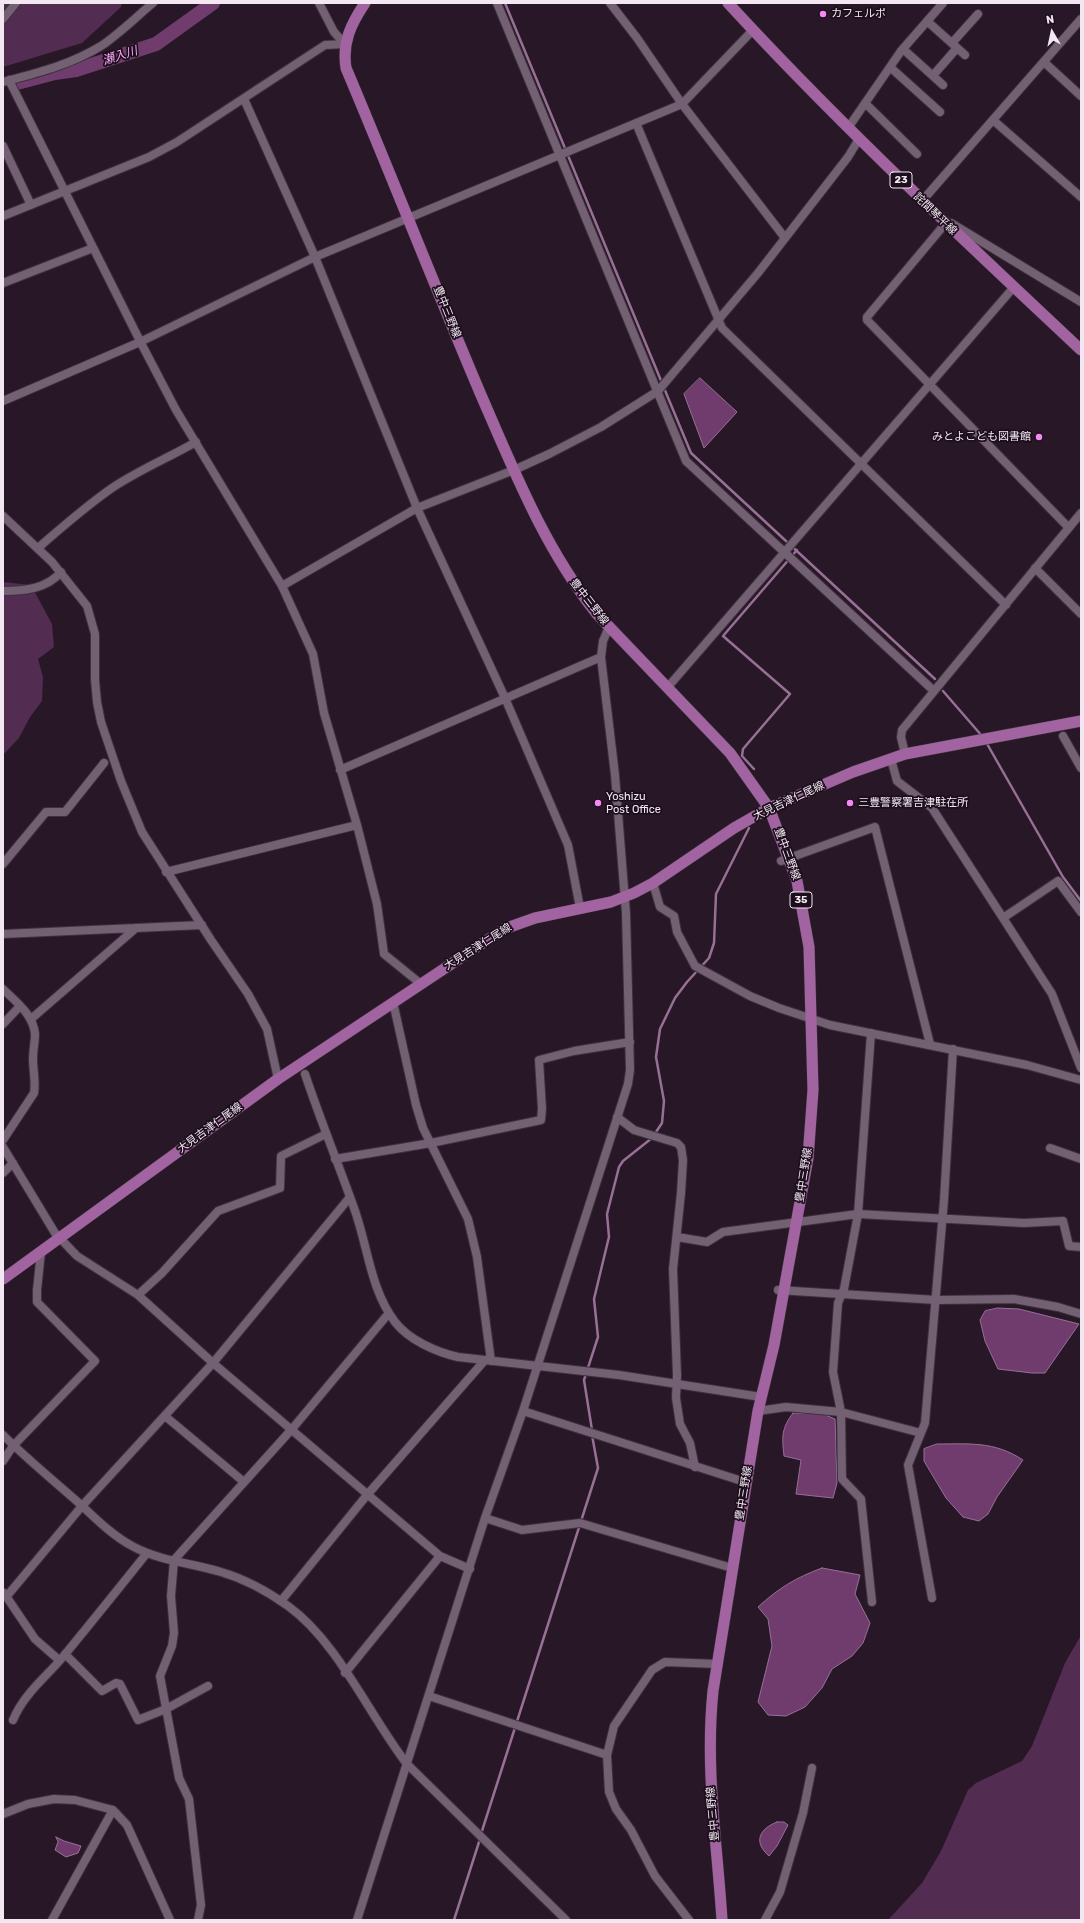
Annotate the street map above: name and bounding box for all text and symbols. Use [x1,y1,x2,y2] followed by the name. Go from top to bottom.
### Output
[831,7,886,21] place label: カフェルポ
[818,9,828,19] marker: カフェルポ
[1032,12,1072,52] north arrow
[1045,13,1055,27] text: N
[101,44,139,68] water label: 瀬入川
[890,172,912,188] road number: 23
[911,190,959,238] street label: 詫間琴平線
[431,284,463,340] street label: 豊中三野線
[932,430,1031,444] place label: みとよこども図書館
[1034,432,1044,442] marker: みとよこども図書館
[567,576,611,628] street label: 豊中三野線
[751,779,827,823] street label: 大見吉津仁尾線
[606,790,661,816] place label: Yoshizu Post Office
[858,796,968,810] place label: 三豊警察署吉津駐在所
[593,798,603,808] marker: Yoshizu Post Office
[845,798,855,808] marker: 三豊警察署吉津駐在所
[771,826,803,882] street label: 豊中三野線
[790,892,812,908] road number: 35
[442,921,514,973] street label: 大見吉津仁尾線
[175,1100,245,1156] street label: 大見吉津仁尾線
[793,1147,815,1203] street label: 豊中三野線
[733,1465,755,1521] street label: 豊中三野線
[704,1786,722,1842] street label: 豊中三野線

